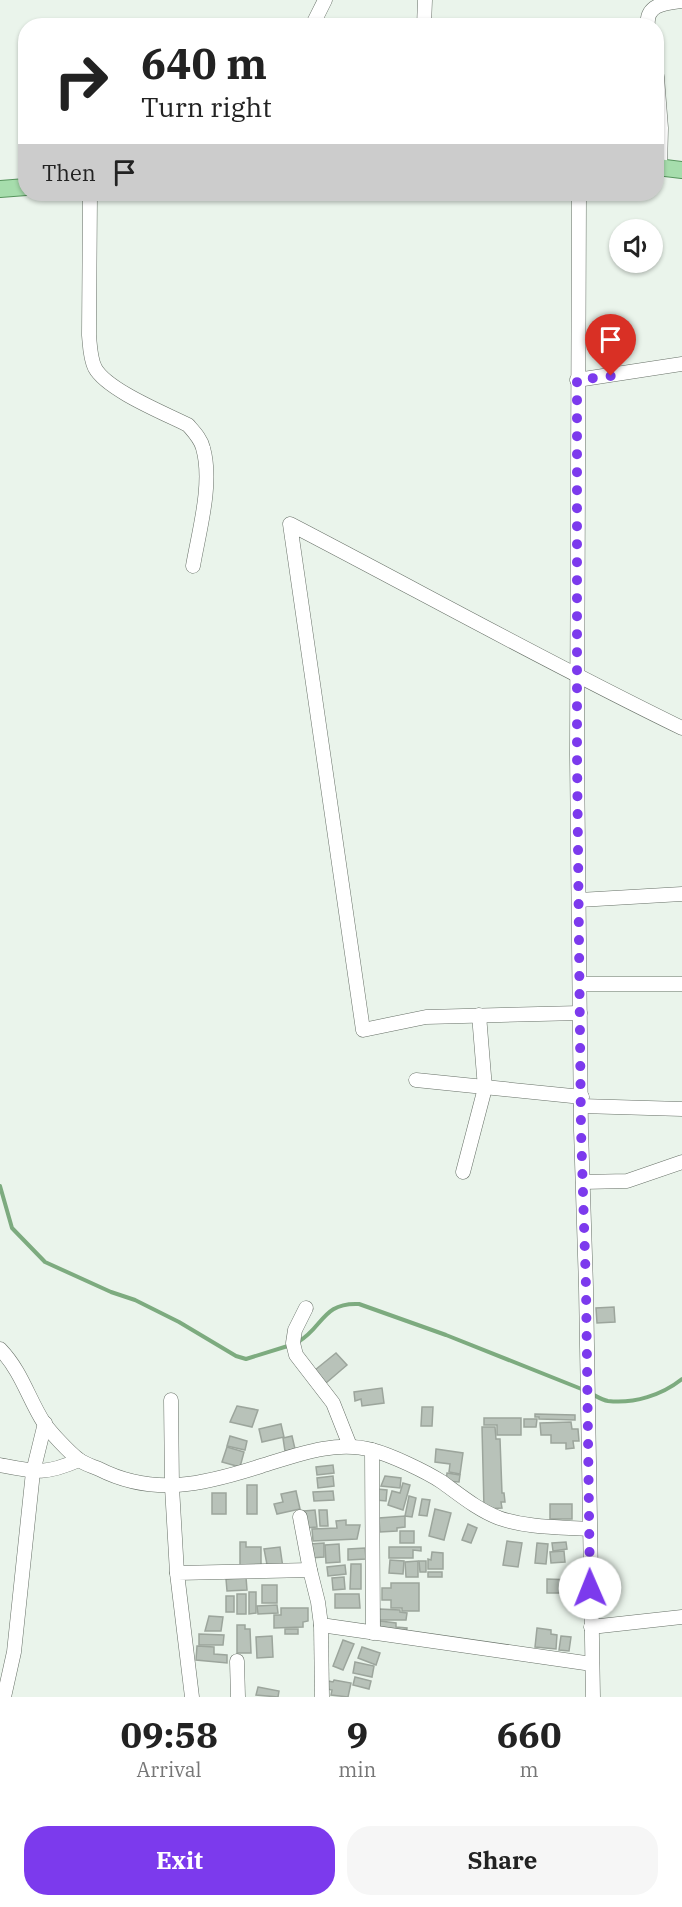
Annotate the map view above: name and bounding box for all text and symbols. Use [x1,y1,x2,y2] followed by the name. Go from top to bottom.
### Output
[141,36,267,91] text: 640 m
[42,42,120,120] icon: right
[141,89,272,124] text: Turn right
[108,156,141,189] icon: arrive
[42,158,96,187] text: Then
[609,219,663,273] map controls
[609,219,663,273] button: sound
[585,314,636,376] pin
[594,323,627,356] icon: arrive
[558,1556,622,1620] position arrow
[120,1711,218,1758] text: 09:58
[346,1711,368,1758] text: 9
[497,1711,562,1758] text: 660
[137,1756,202,1783] text: Arrival
[338,1756,376,1783] text: min
[520,1756,539,1783] text: m
[24,1826,335,1895] button: Exit
[347,1826,658,1895] button: Share

